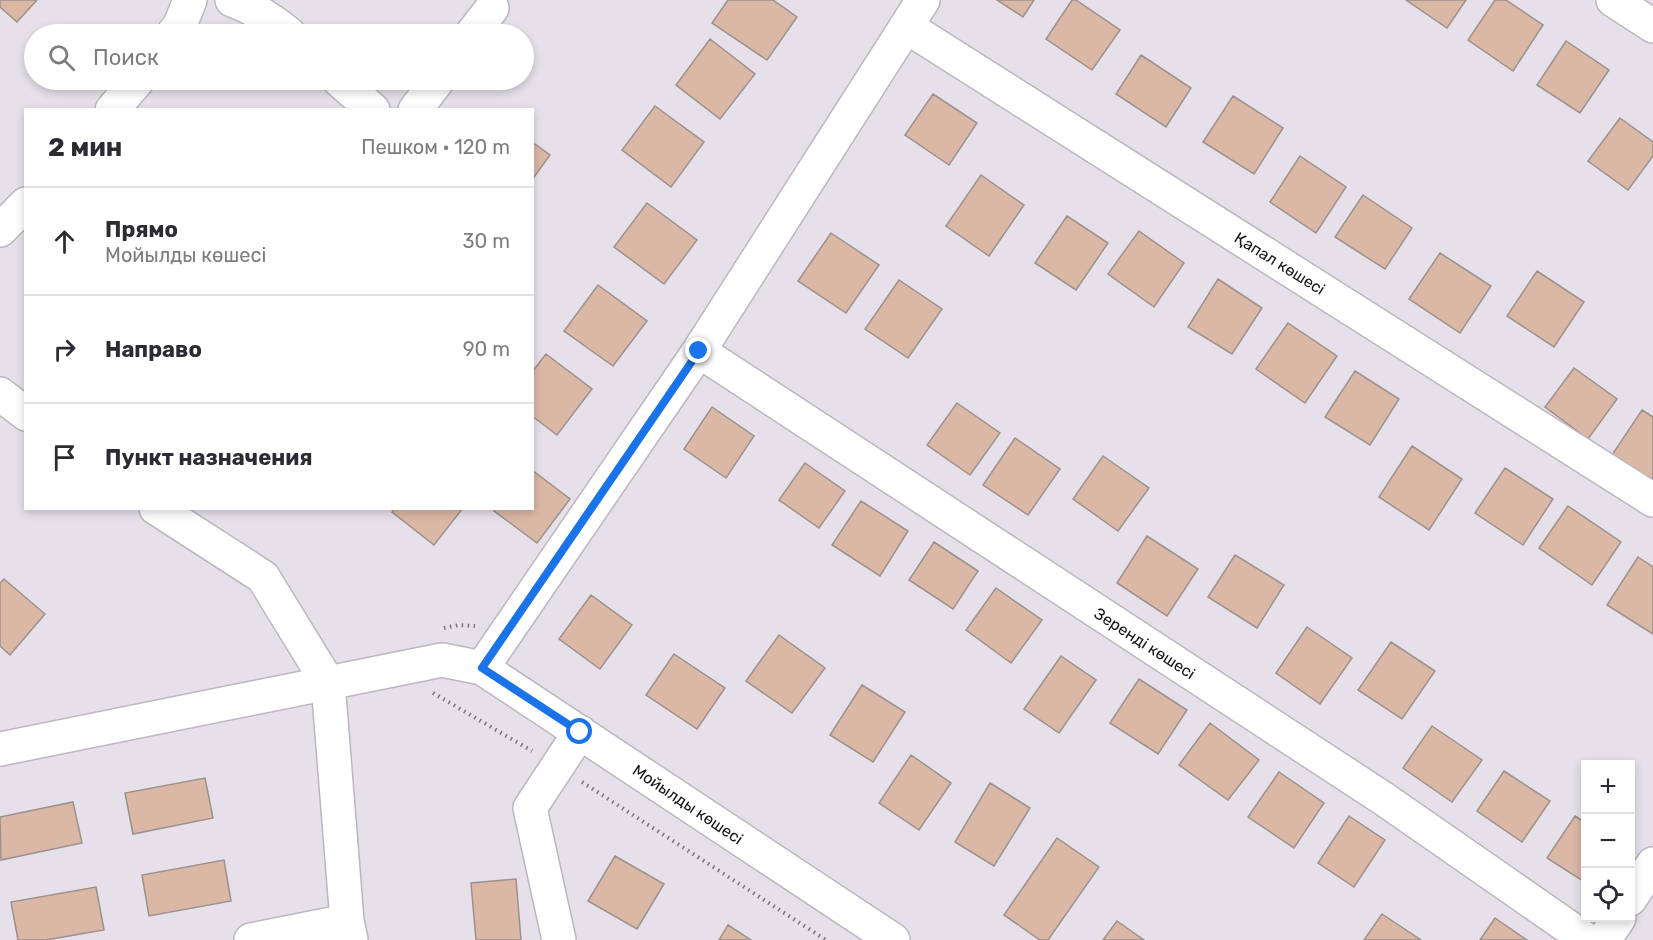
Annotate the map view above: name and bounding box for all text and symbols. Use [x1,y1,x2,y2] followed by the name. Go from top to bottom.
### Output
[24,24,534,90] search box
[45,41,78,74] icon: search
[93,44,159,71] text: Поиск
[48,132,122,163] text: 2 мин
[361,135,510,159] text: Пешком · 120 m
[105,216,178,243] text: Прямо
[48,225,81,258] icon: ahead
[1231,228,1328,299] street label: Қапал көшесі
[463,229,510,253] text: 30 m
[105,243,266,267] text: Мойылды көшесі
[48,333,81,366] icon: right
[105,336,202,363] text: Направо
[463,337,510,361] text: 90 m
[685,337,711,363] route end
[48,441,81,474] icon: arrive
[105,444,313,471] text: Пункт назначения
[1091,604,1199,683] street label: Зеренді көшесі
[566,718,592,744] route start
[629,760,747,848] street label: Мойылды көшесі
[1581,760,1635,922] map controls
[1581,760,1635,814] button: +
[1581,814,1635,868] button: −
[1581,868,1635,922] button: locate

